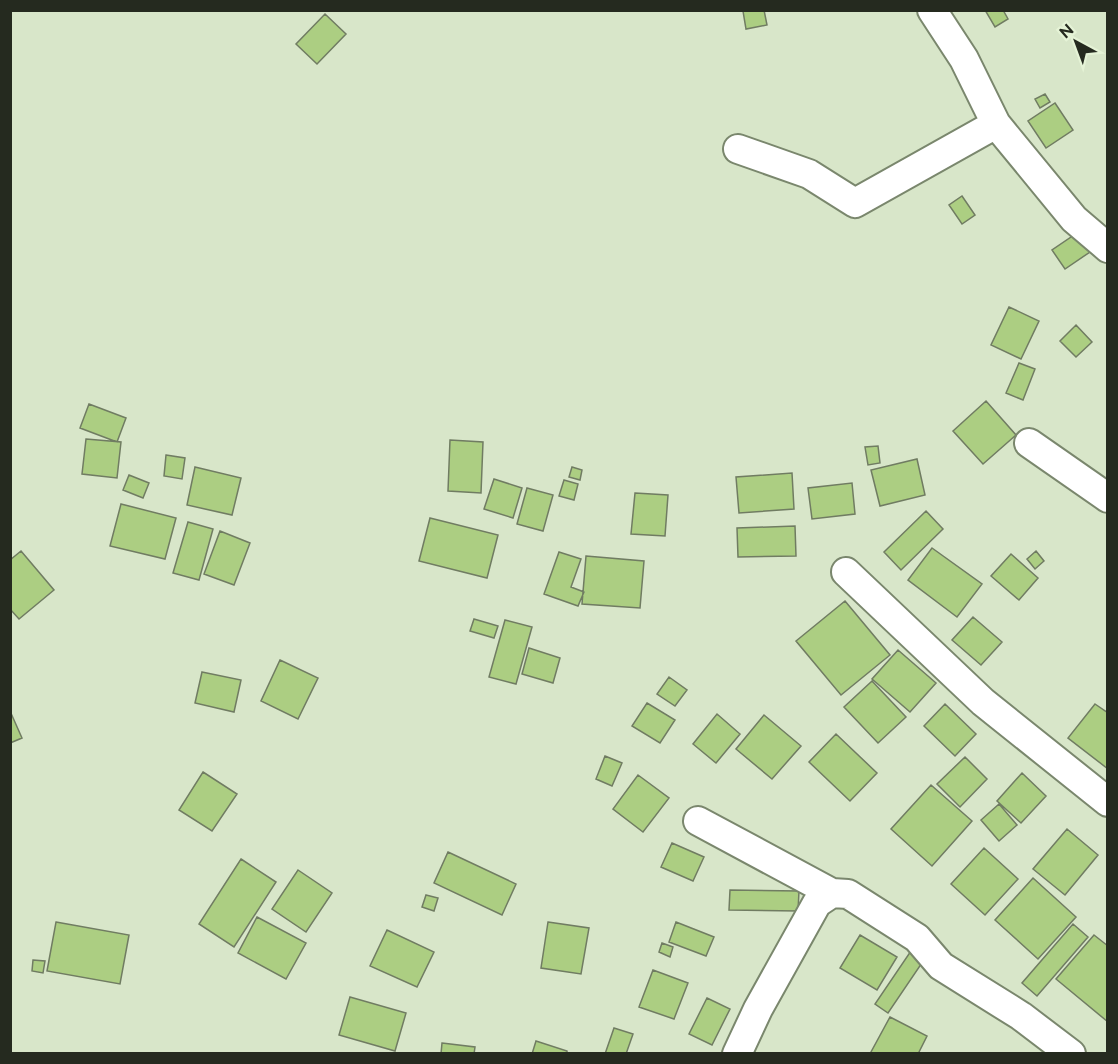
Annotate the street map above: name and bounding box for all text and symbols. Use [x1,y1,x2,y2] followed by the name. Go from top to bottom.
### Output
[1046,12,1106,72] north arrow
[1056,20,1077,42] text: N

